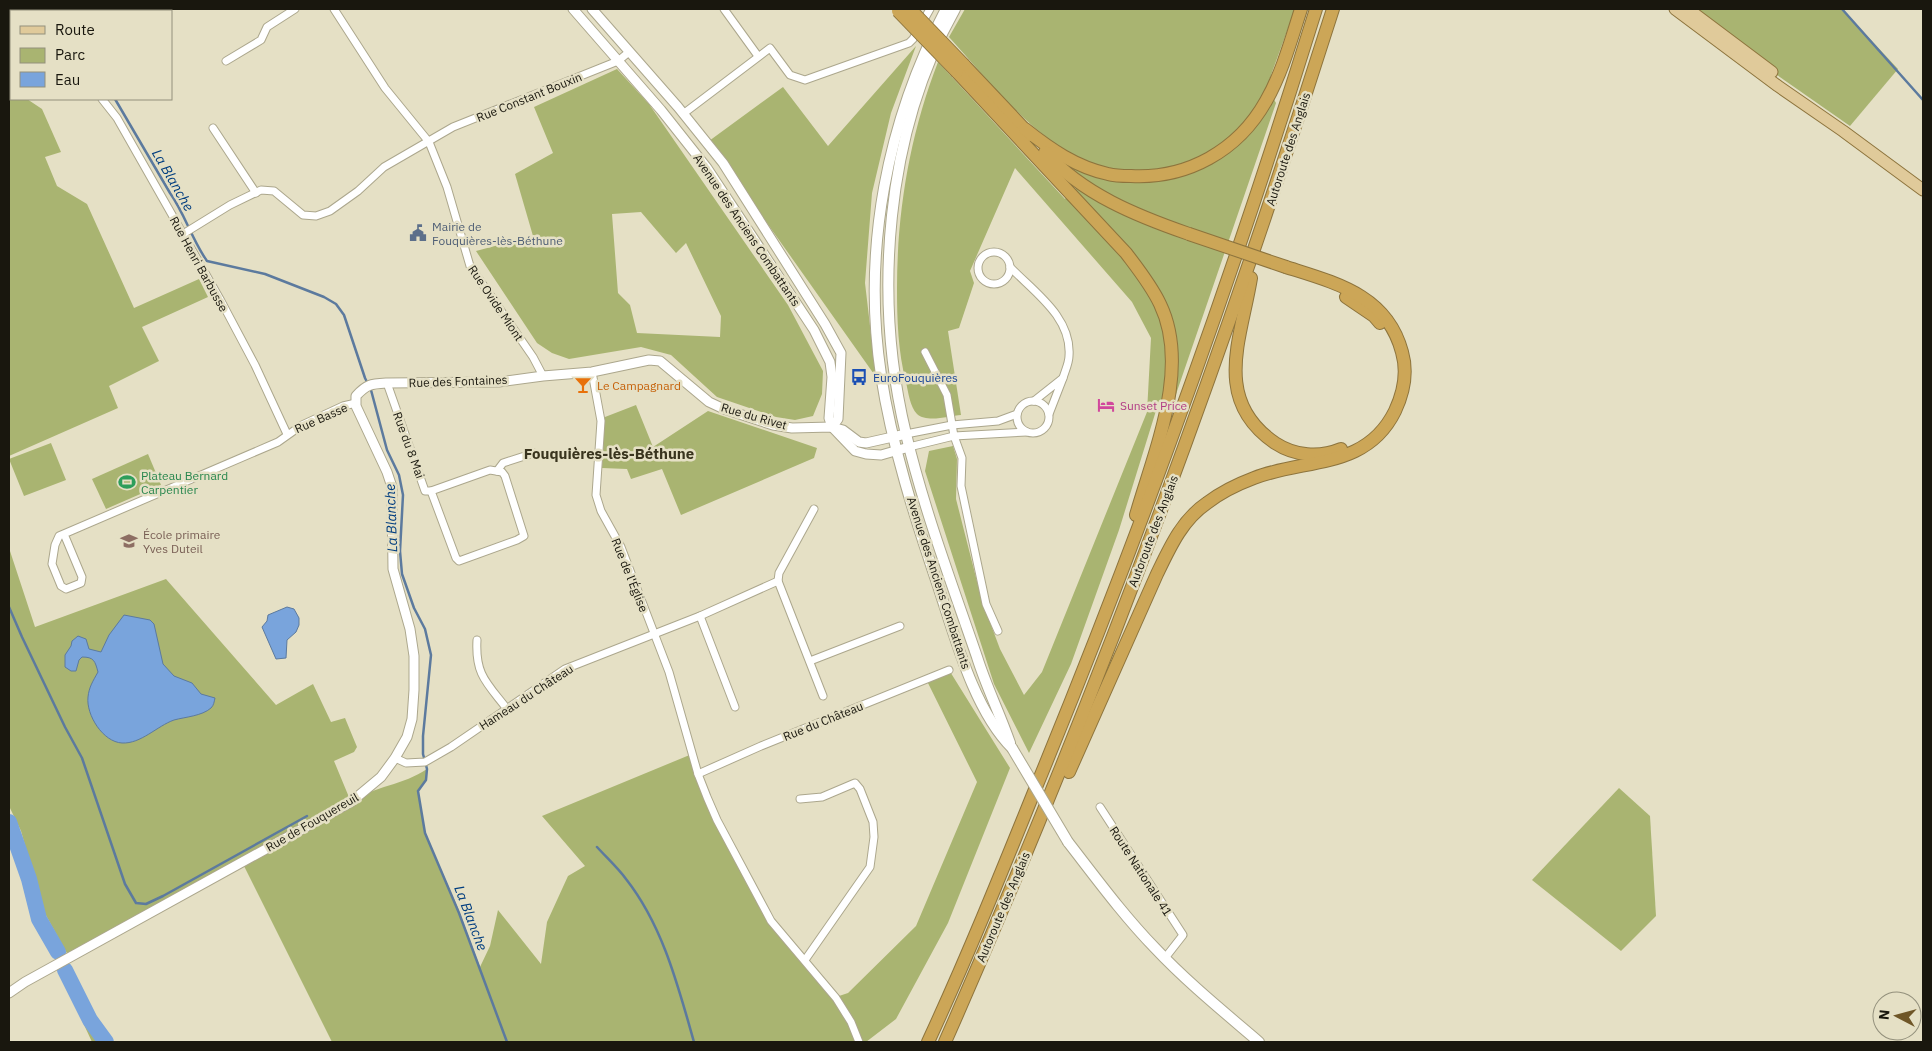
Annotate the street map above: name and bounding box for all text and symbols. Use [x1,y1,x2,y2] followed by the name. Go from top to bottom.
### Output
[10,10,172,100] legend
[55,20,95,39] text: Route
[55,45,85,64] text: Parc
[474,69,584,125] street label: Rue Constant Bouxin
[55,70,80,89] text: Eau
[1263,90,1313,208] street label: Autoroute des Anglais
[148,146,198,214] water label: La Blanche
[690,151,804,309] street label: Avenue des Anciens Combattants
[167,214,232,315] street label: Rue Henri Barbusse
[432,219,563,248] place label: Mairie de Fouquières-lès-Béthune
[408,223,428,243] public building icon: Mairie de Fouquières-lès-Béthune
[465,262,527,344] street label: Rue Ovide Miont
[849,367,869,387] bus stop icon: EuroFouquières
[873,370,958,385] place label: EuroFouquières
[408,372,508,390] street label: Rue des Fontaines
[573,375,593,395] bar icon: Le Campagnard
[597,378,681,393] place label: Le Campagnard
[1096,395,1116,415] hotel icon: Sunset Price
[1120,398,1188,413] place label: Sunset Price
[719,399,789,433] street label: Rue du Rivet
[292,400,350,436] street label: Rue Basse
[390,410,428,480] street label: Rue du 8 Mai
[524,444,694,463] district label: Fouquières-lès-Béthune
[141,468,228,497] place label: Plateau Bernard Carpentier
[117,472,137,492] sports icon: Plateau Bernard Carpentier
[1125,473,1181,589] street label: Autoroute des Anglais
[381,483,401,553] water label: La Blanche
[904,495,974,671] street label: Avenue des Anciens Combattants
[143,527,221,556] place label: École primaire Yves Duteil
[119,531,139,551] school or university icon: École primaire Yves Duteil
[608,536,652,615] street label: Rue de l'Église
[476,661,576,733] street label: Hameau du Château
[781,698,865,744] street label: Rue du Château
[263,789,361,855] street label: Rue de Fouquereuil
[1106,823,1176,919] street label: Route Nationale 41
[973,849,1033,964] street label: Autoroute des Anglais
[450,883,492,953] water label: La Blanche
[1872,991,1922,1041] north arrow
[1875,1009,1894,1021] text: N

